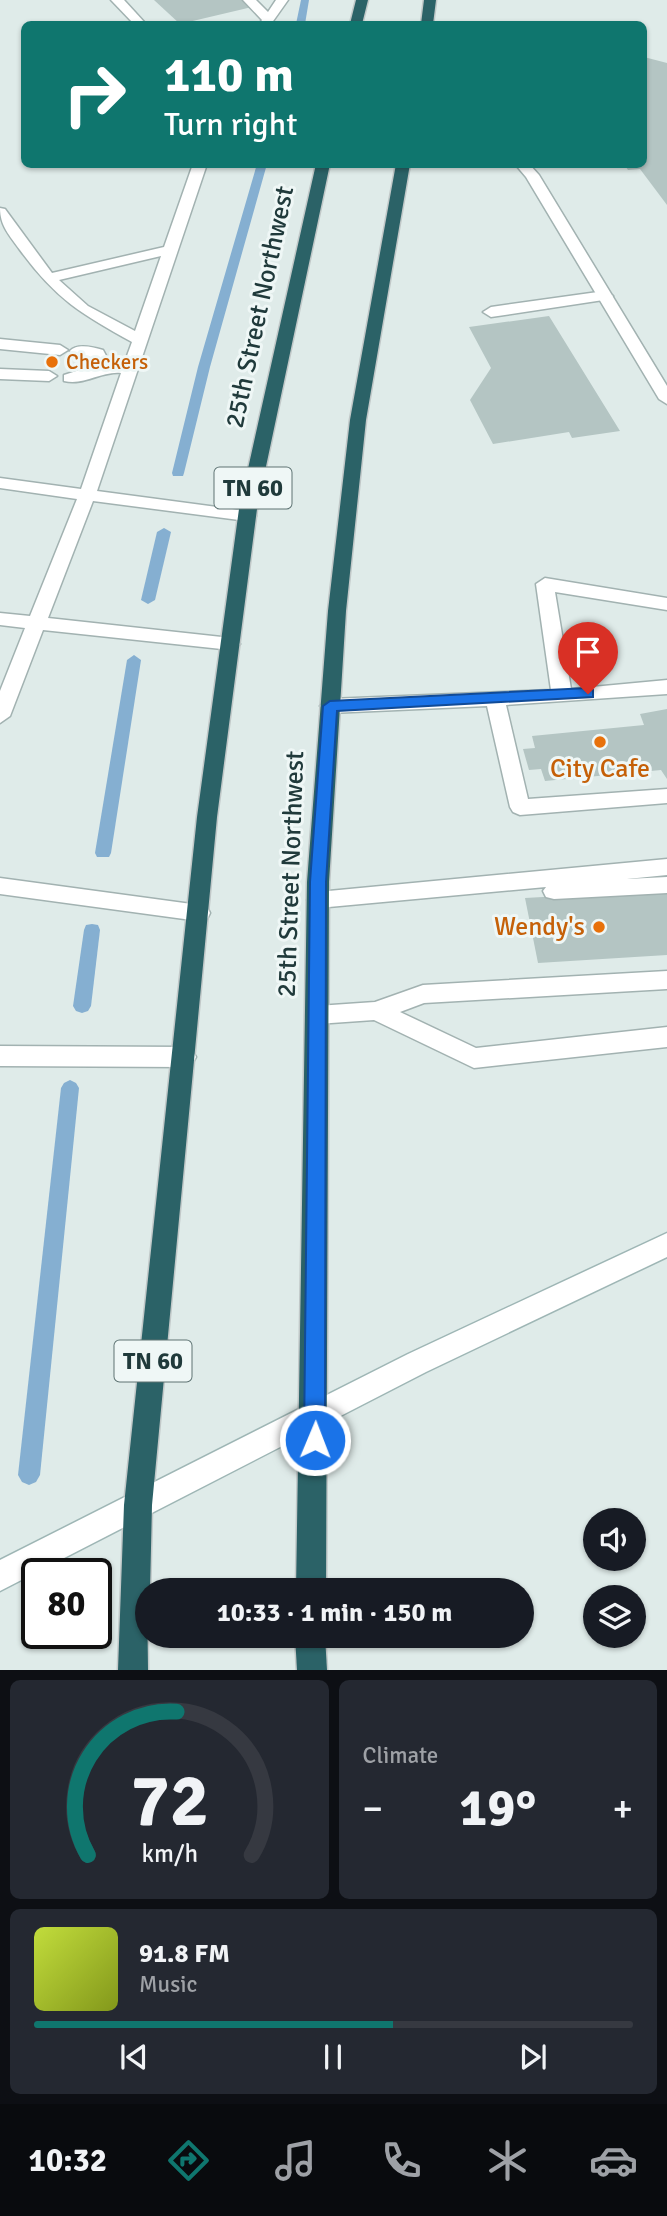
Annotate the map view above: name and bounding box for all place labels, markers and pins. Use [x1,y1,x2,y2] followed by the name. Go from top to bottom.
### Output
[66,349,148,375] place label: Checkers
[44,354,60,370] marker: Checkers
[558,622,618,694] pin
[592,734,608,750] marker: City Cafe
[550,753,650,785] place label: City Cafe
[494,911,585,943] place label: Wendy's
[591,919,607,935] marker: Wendy's

